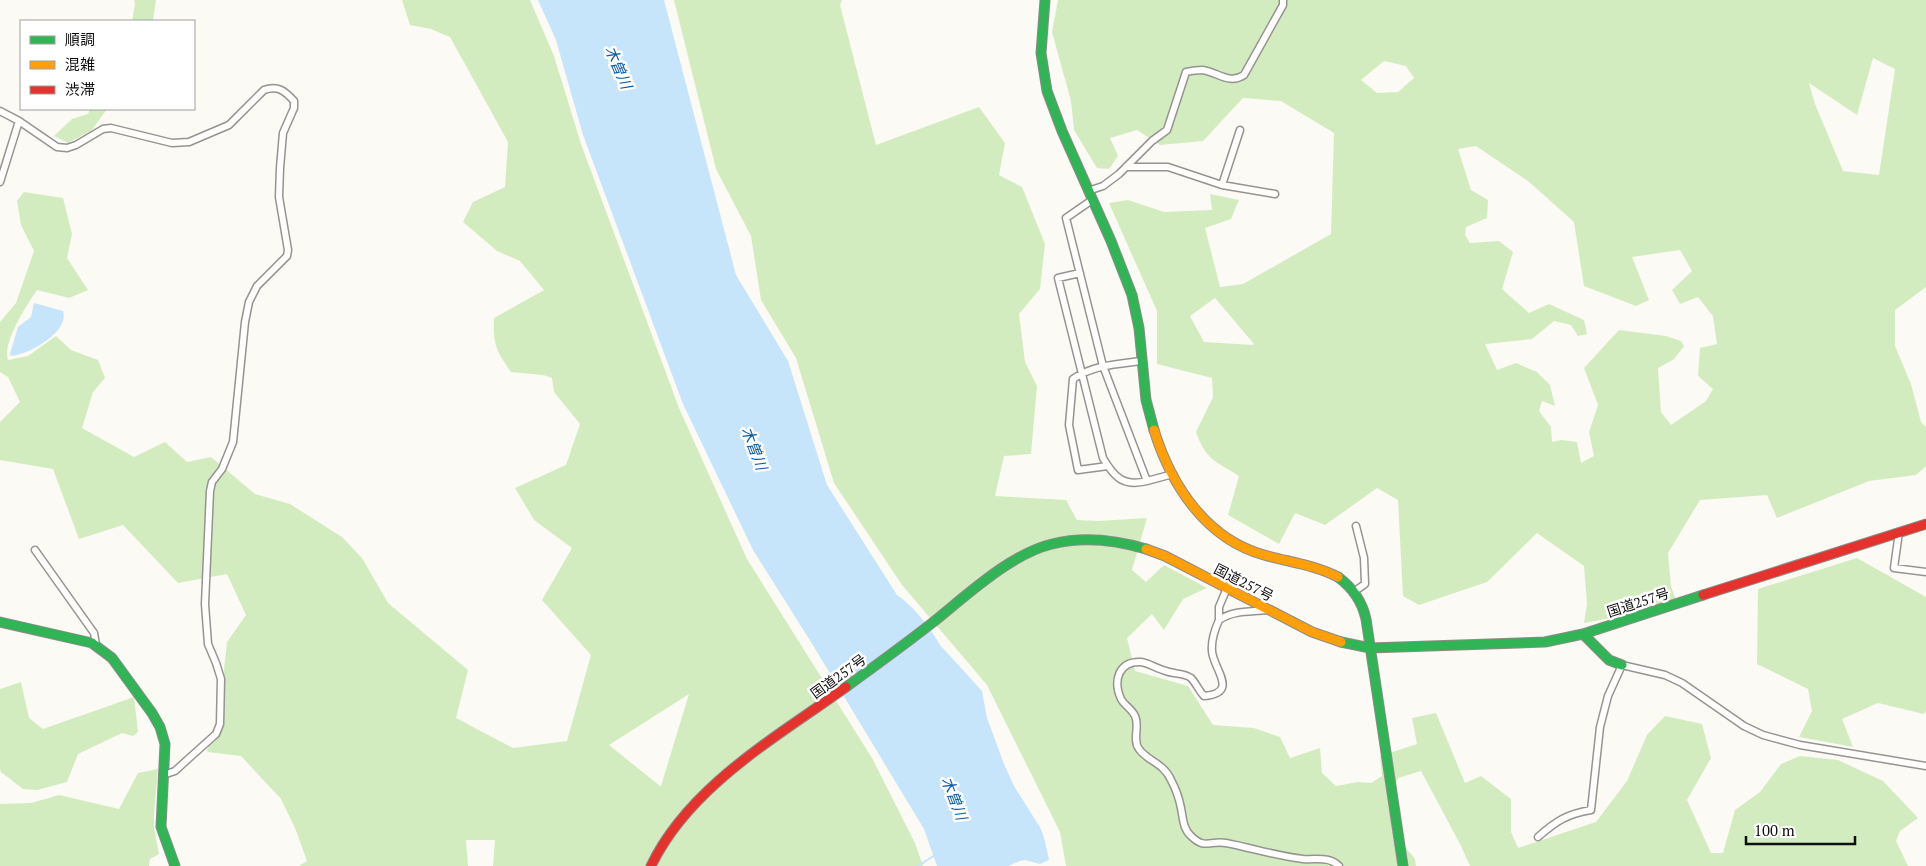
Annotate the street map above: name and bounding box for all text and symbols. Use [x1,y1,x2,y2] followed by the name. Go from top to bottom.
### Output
[20,20,195,110] legend
[65,29,95,49] text: 順調
[601,42,638,93] water label: 木曽川
[65,54,95,74] text: 混雑
[65,79,95,99] text: 渋滞
[738,423,773,474] water label: 木曽川
[1211,559,1277,605] street label: 国道257号
[1604,583,1672,621] street label: 国道257号
[806,649,870,703] street label: 国道257号
[938,773,973,824] water label: 木曽川
[1746,814,1855,846] scale bar
[1754,820,1795,840] text: 100 m

